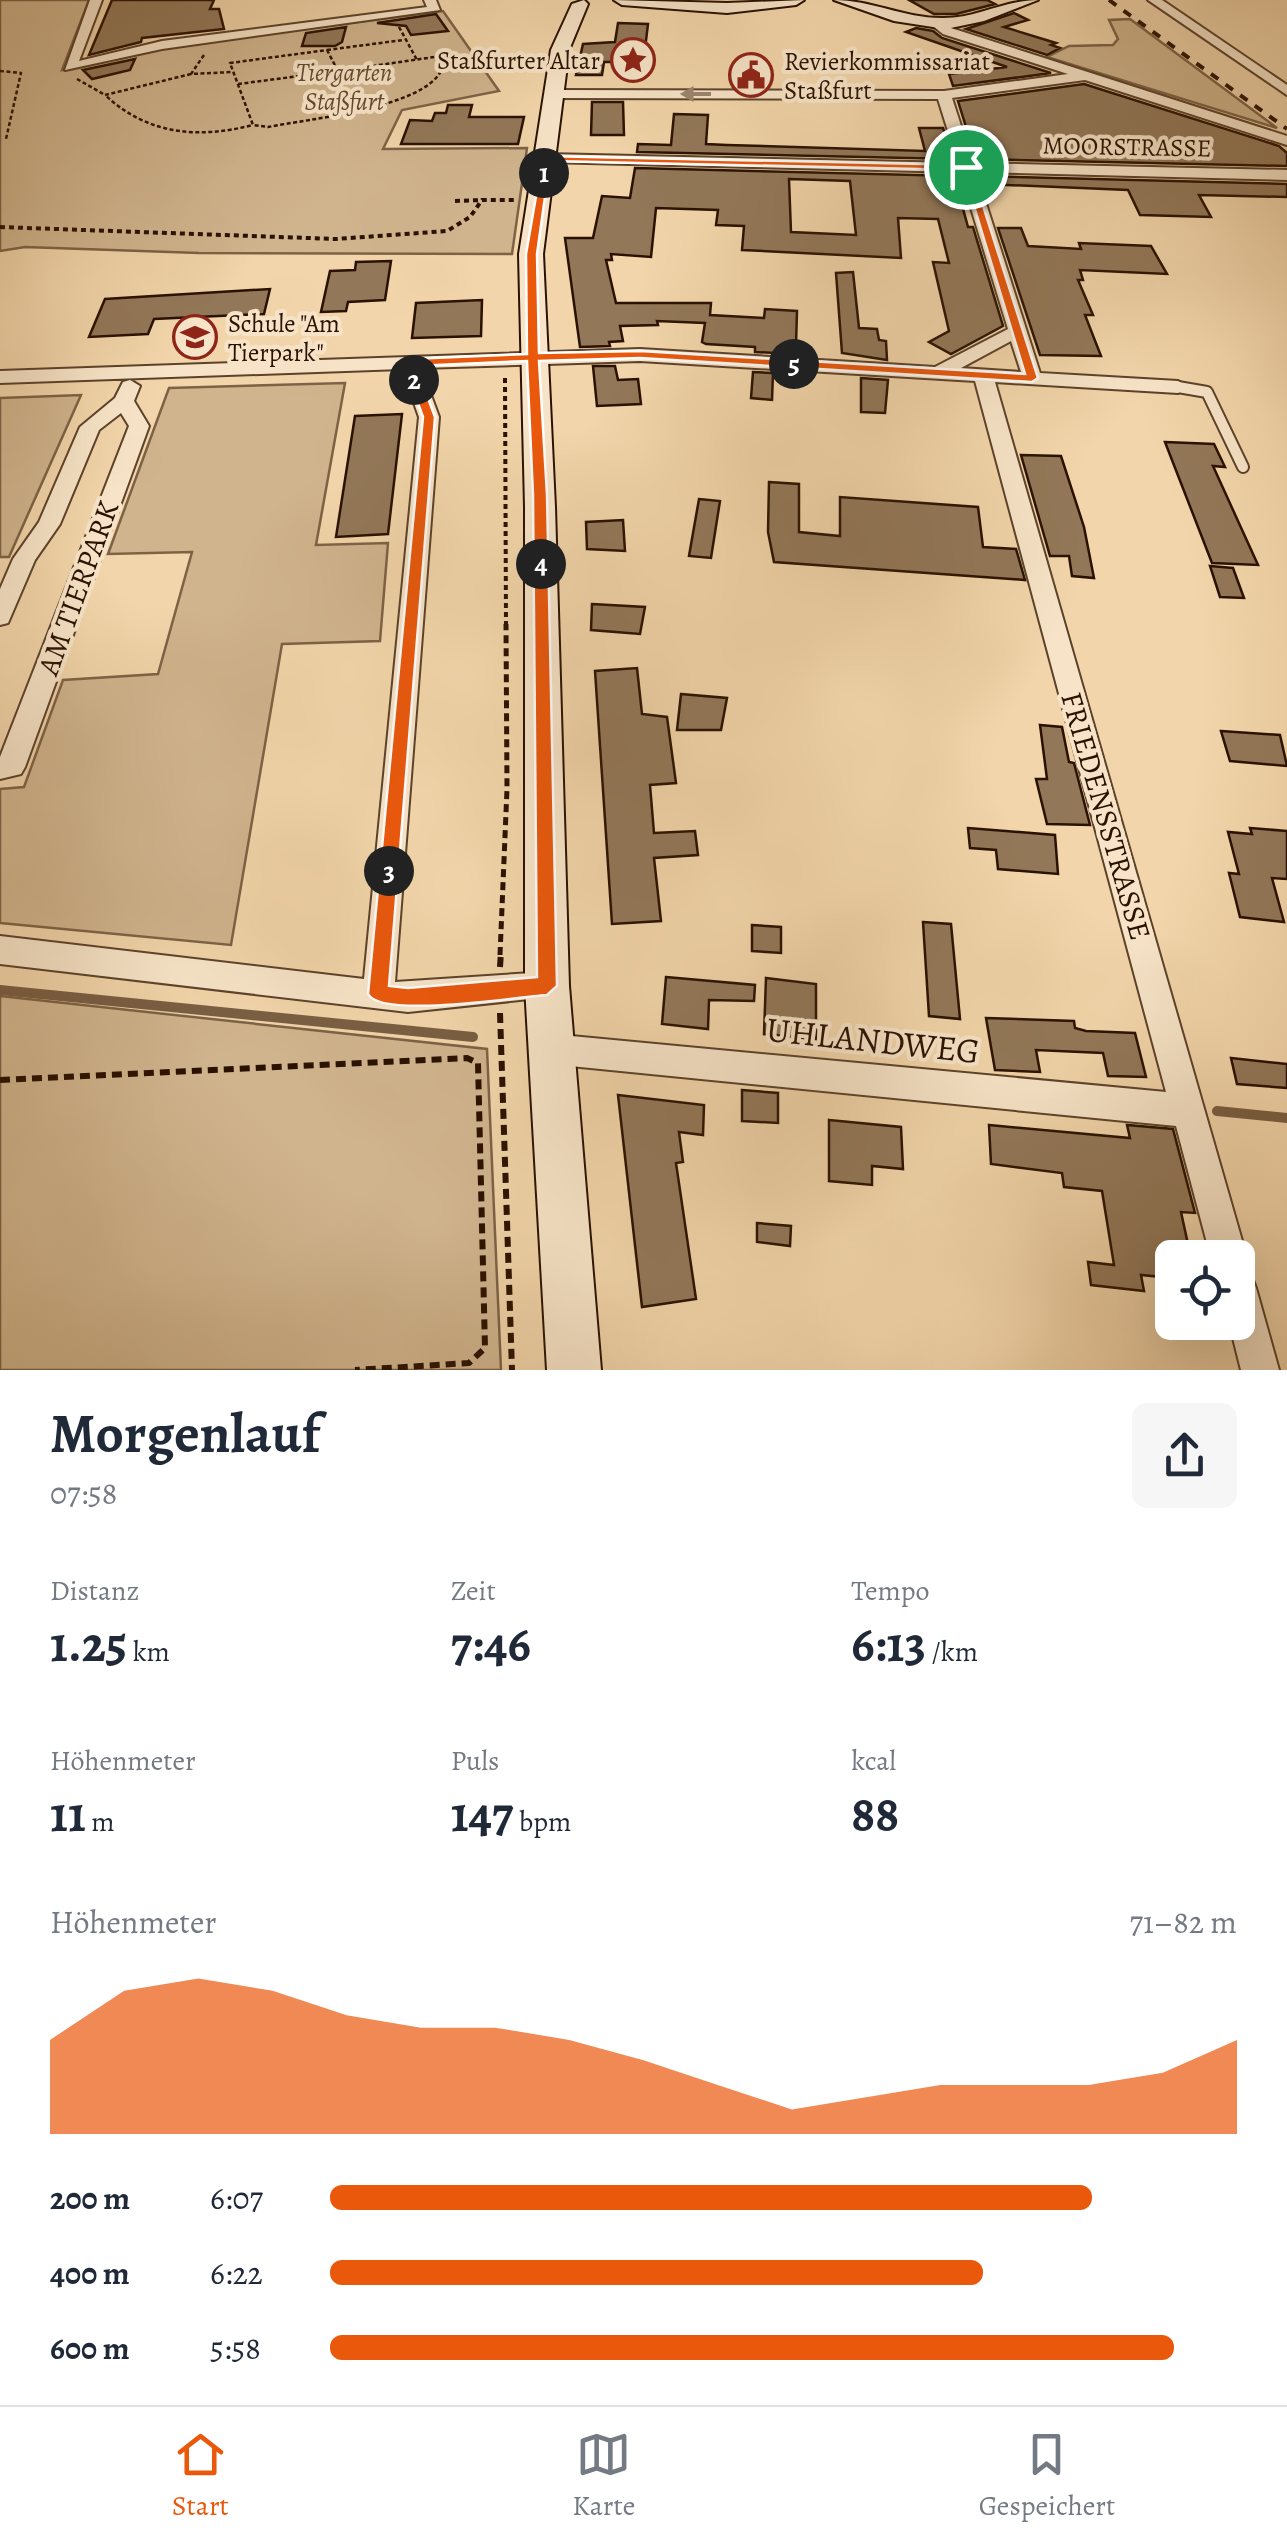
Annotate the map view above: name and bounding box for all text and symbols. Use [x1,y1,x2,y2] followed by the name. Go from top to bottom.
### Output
[610,37,656,83] place icon: Staßfurter Altar
[437,44,600,78] place label: Staßfurter Altar
[784,45,990,108] place label: Revierkommissariat Staßfurt
[728,52,774,98] public building icon: Revierkommissariat Staßfurt
[296,56,392,119] park label: Tiergarten Staßfurt
[679,86,711,102] one-way arrow
[924,125,1009,210] pin
[1042,129,1212,165] street label: MOORSTRASSE
[939,140,994,195] icon: arrive
[519,148,569,198] pin: 1
[539,154,549,192] text: 1
[228,307,340,370] place label: Schule "Am Tierpark"
[172,314,218,360] school or university icon: Schule "Am Tierpark"
[769,339,819,389] pin: 5
[788,345,800,383] text: 5
[389,355,439,405] pin: 2
[407,361,421,399] text: 2
[28,495,128,682] street label: AM TIERPARK
[516,539,566,589] pin: 4
[534,545,548,583] text: 4
[1051,687,1161,945] street label: FRIEDENSSTRASSE
[364,846,414,896] pin: 3
[383,852,395,890] text: 3
[764,1005,982,1075] street label: UHLANDWEG
[1155,1240,1255,1340] map controls
[1155,1240,1255,1340] button: locate
[50,1396,320,1471] text: Morgenlauf
[1132,1403,1237,1508] button: share
[50,1471,117,1515] text: 07:58
[50,1572,139,1610] text: Distanz
[451,1572,496,1610] text: Zeit
[851,1572,930,1610] text: Tempo
[50,1610,127,1678] text: 1.25
[451,1610,531,1678] text: 7:46
[851,1610,926,1678] text: 6:13
[127,1633,170,1671] text: km
[926,1633,978,1671] text: /km
[50,1742,196,1780] text: Höhenmeter
[451,1742,499,1780] text: Puls
[851,1742,896,1780] text: kcal
[50,1780,86,1848] text: 11
[451,1780,513,1848] text: 147
[851,1780,899,1848] text: 88
[86,1803,115,1841] text: m
[513,1803,571,1841] text: bpm
[50,1900,217,1944] text: Höhenmeter
[1129,1900,1237,1944] text: 71–82 m
[50,2176,130,2220] text: 200 m
[210,2176,263,2220] text: 6:07
[50,2251,130,2295] text: 400 m
[210,2251,263,2295] text: 6:22
[50,2326,130,2370] text: 600 m
[210,2326,261,2370] text: 5:58
[172,2427,229,2525] tab: Start
[572,2427,635,2525] tab: Karte
[979,2427,1115,2525] tab: Gespeichert

